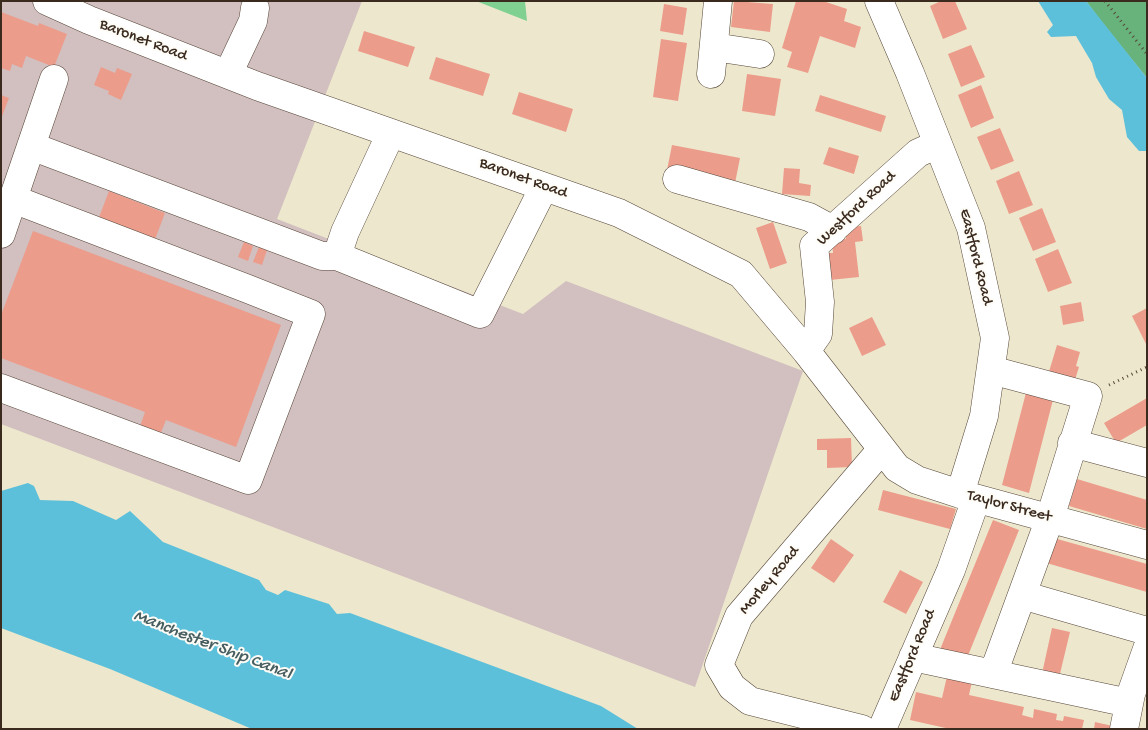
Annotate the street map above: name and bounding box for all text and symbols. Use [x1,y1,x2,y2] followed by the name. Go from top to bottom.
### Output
[97,16,189,66] street label: Baronet Road
[476,154,570,204] street label: Baronet Road
[813,167,901,251] street label: Westford Road
[954,207,996,307] street label: Eastford Road
[965,486,1053,528] street label: Taylor Street
[736,543,804,619] street label: Morley Road
[130,606,294,686] water label: Manchester Ship Canal
[885,607,941,705] street label: Eastford Road

